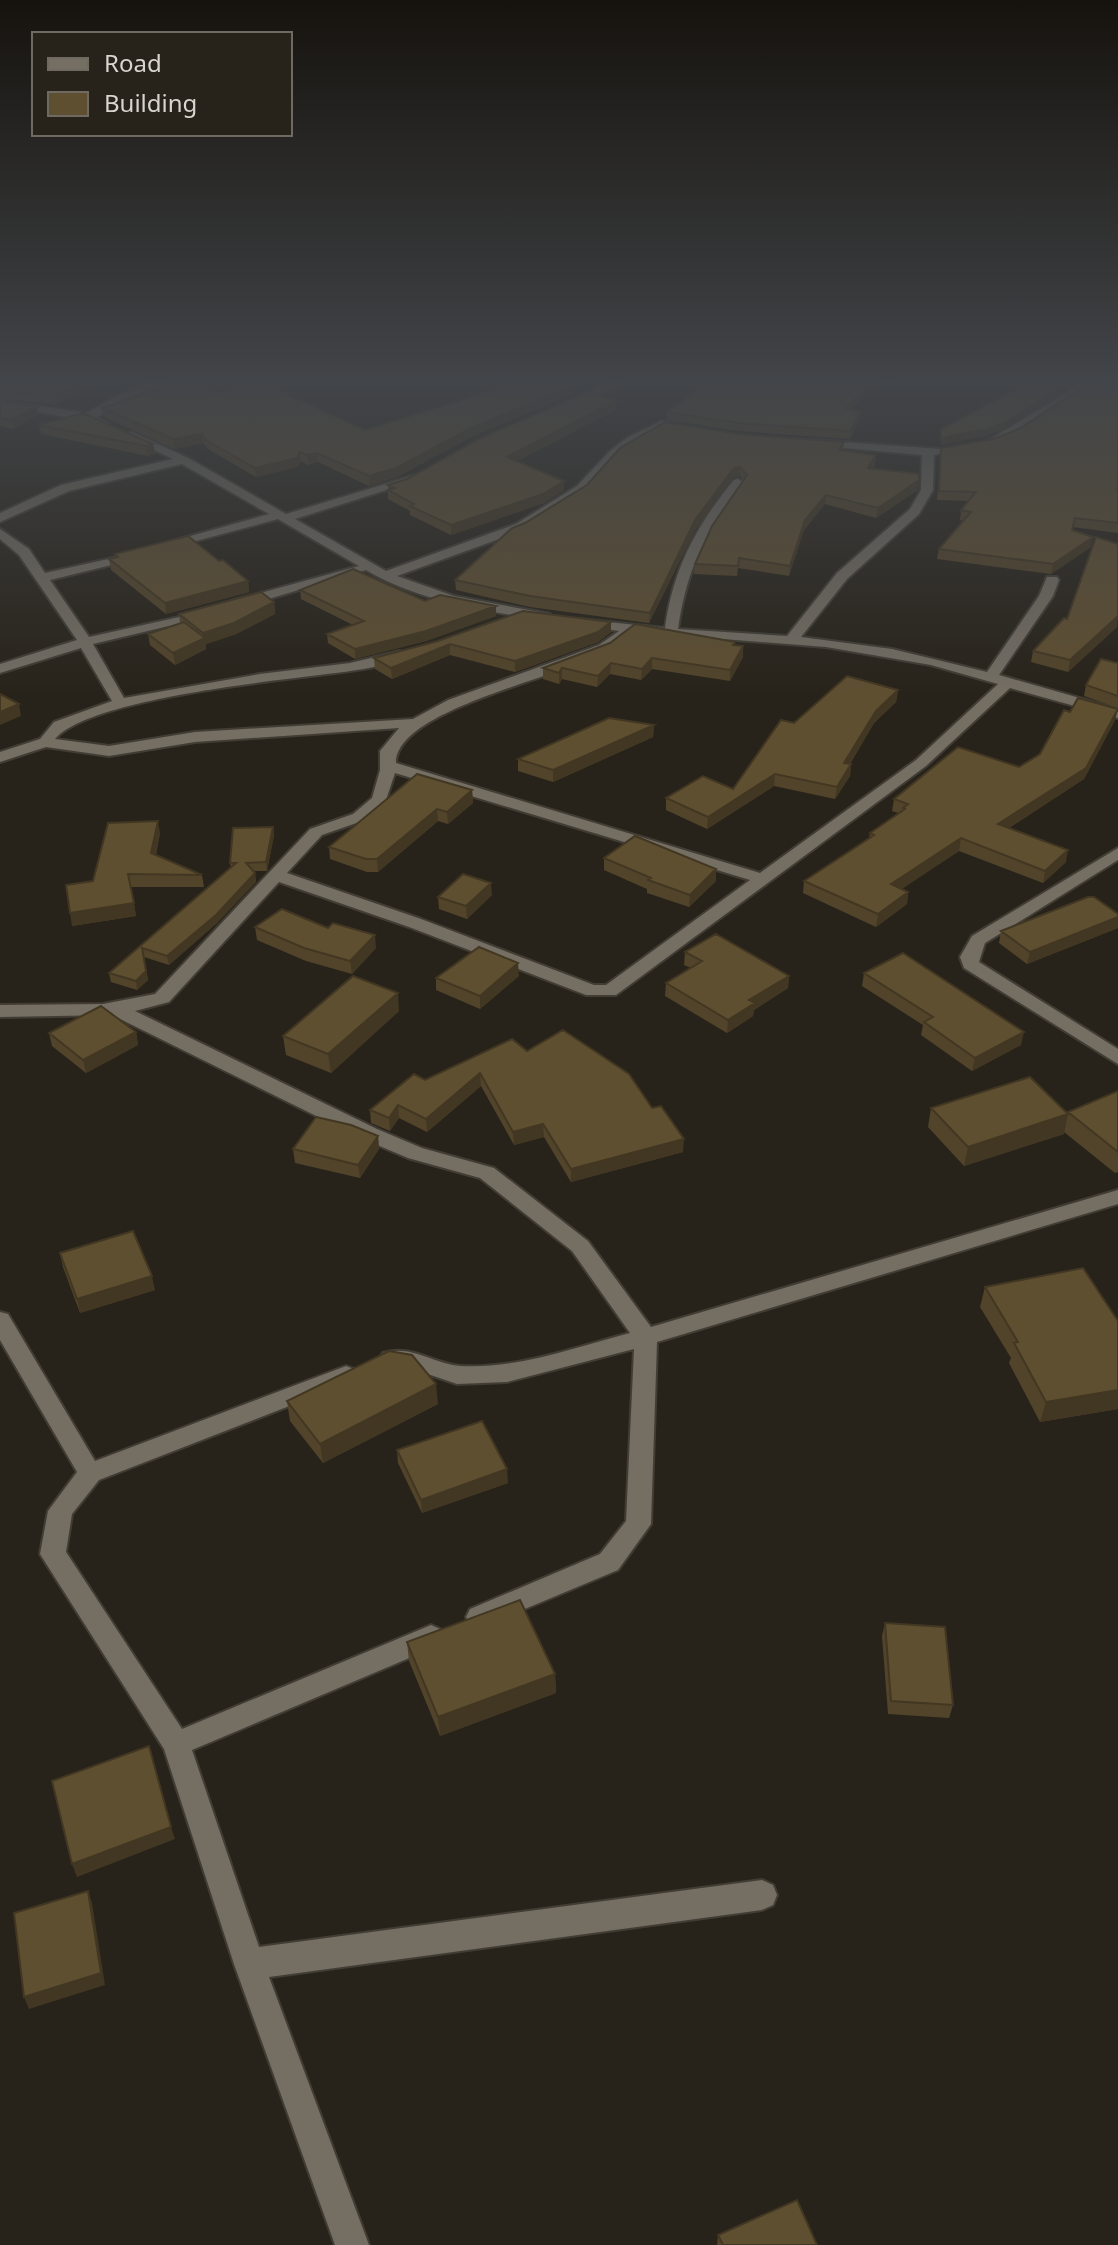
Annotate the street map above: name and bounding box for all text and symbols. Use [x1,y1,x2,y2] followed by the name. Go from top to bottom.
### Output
[32,32,292,136] legend
[104,46,162,79] text: Road
[104,86,197,119] text: Building

